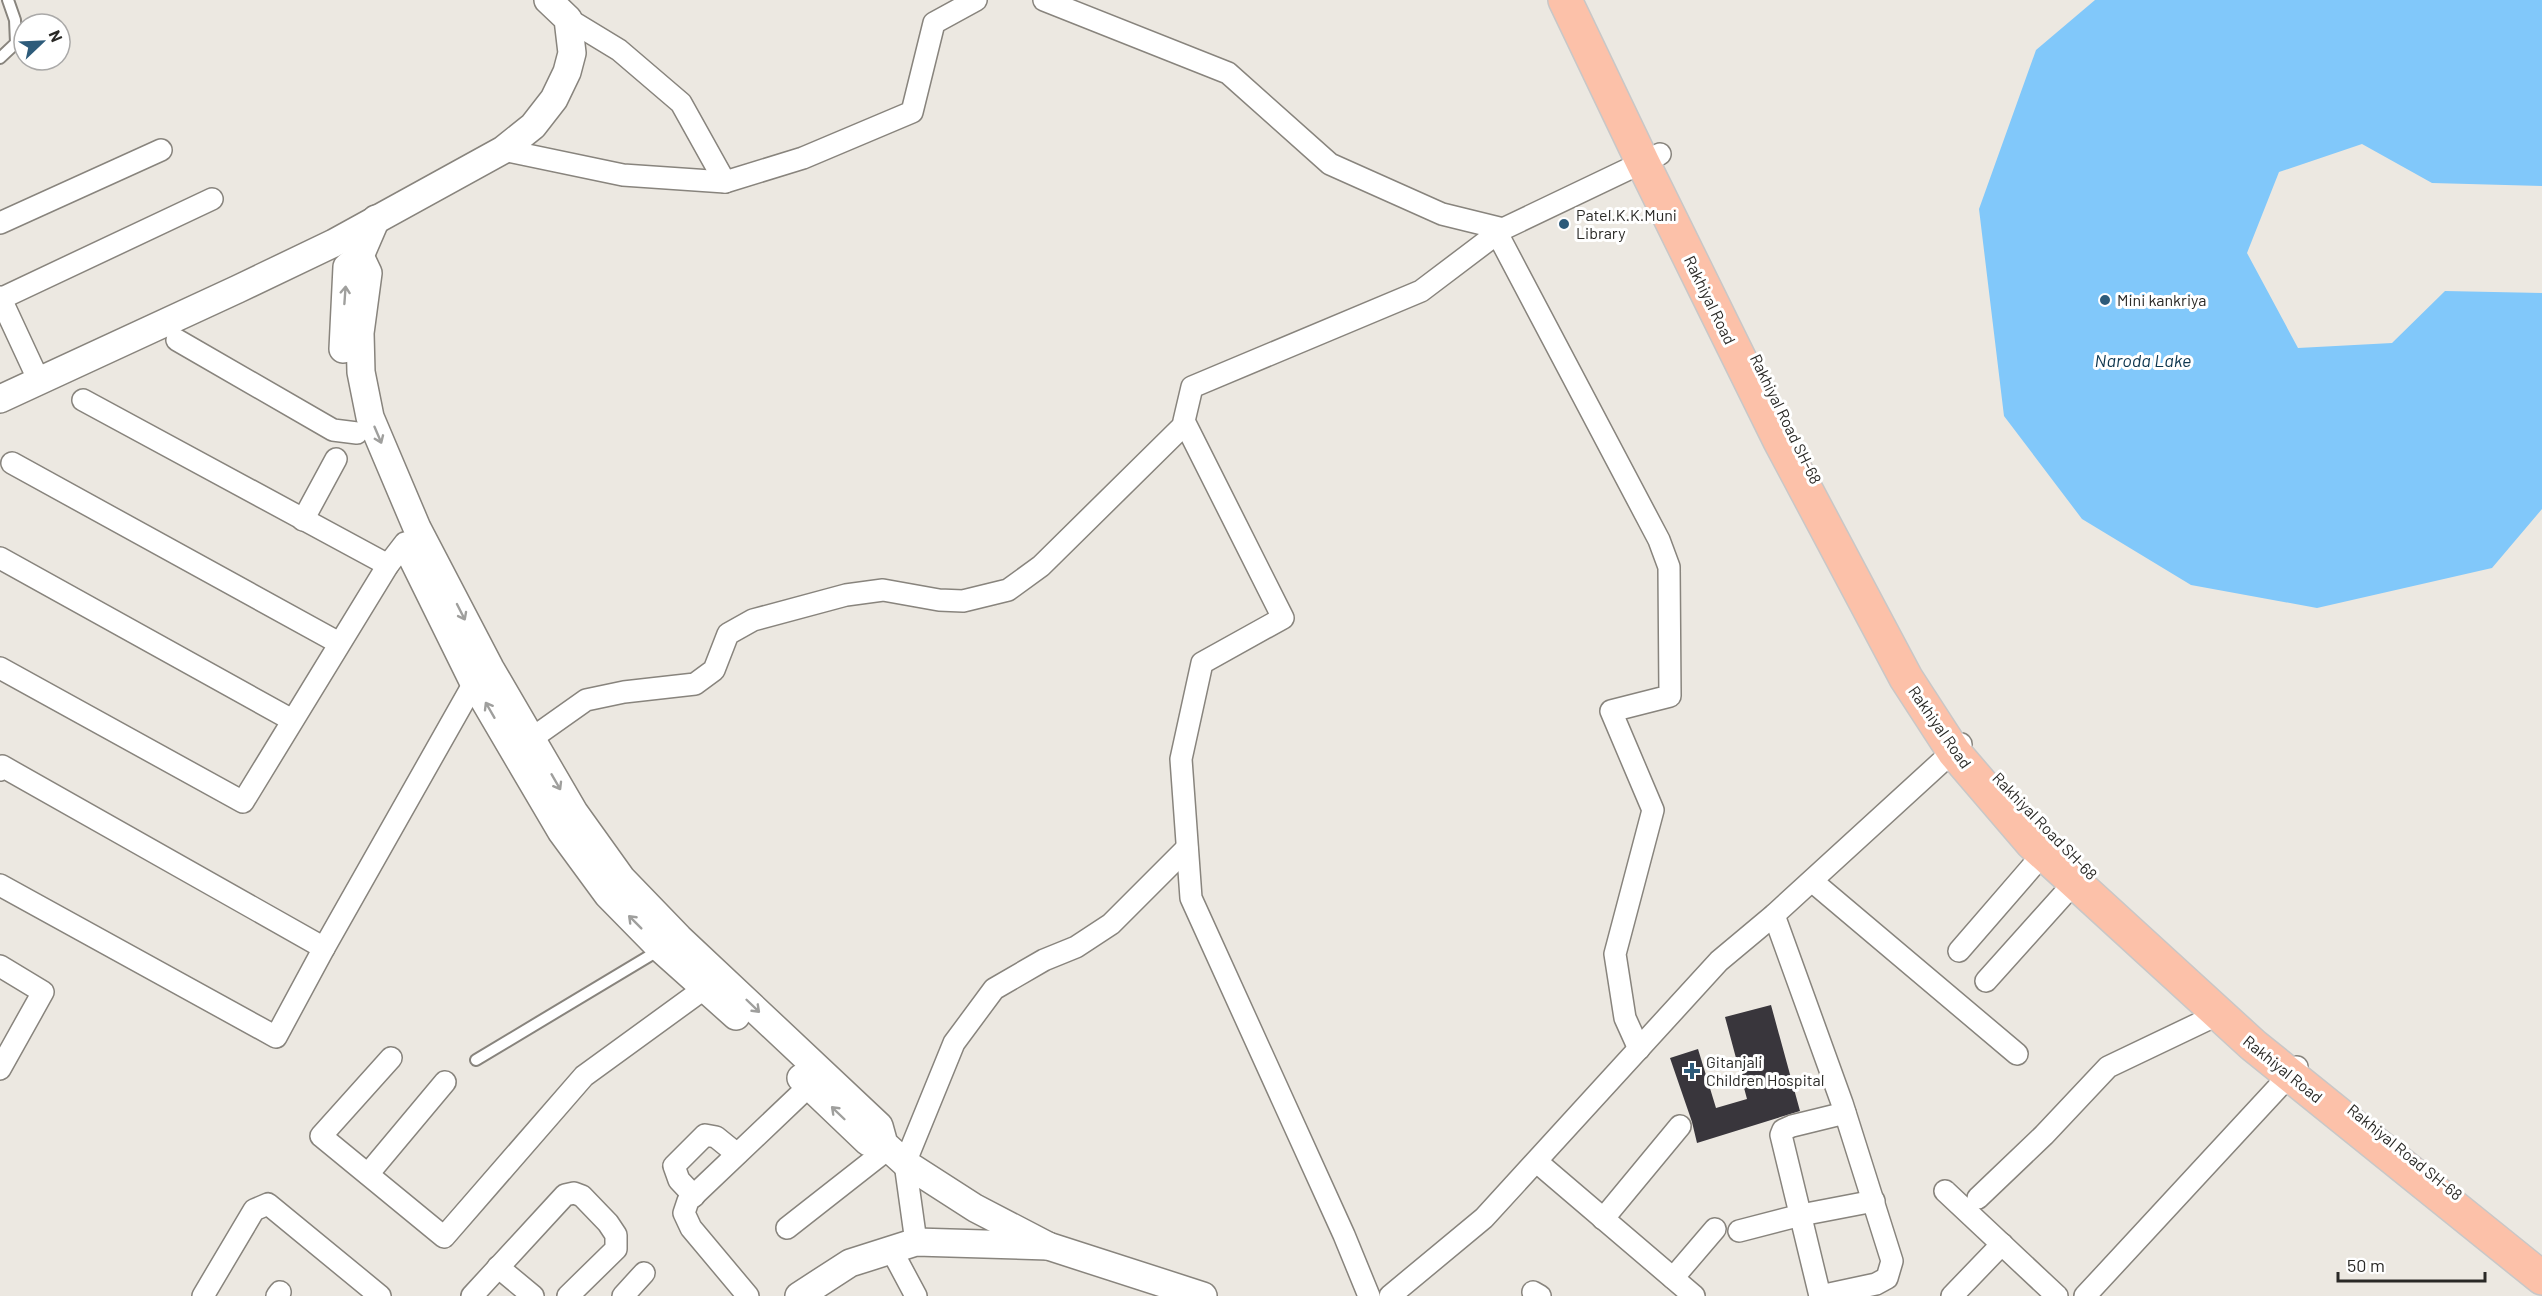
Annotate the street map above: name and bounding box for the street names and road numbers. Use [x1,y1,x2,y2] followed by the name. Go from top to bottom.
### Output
[1681,252,1740,347] street label: Rakhiyal Road
[1747,351,1826,487] street label: Rakhiyal Road SH-68
[1905,682,1976,772] street label: Rakhiyal Road
[1989,768,2102,883] street label: Rakhiyal Road SH-68
[2240,1031,2327,1106] street label: Rakhiyal Road
[2344,1099,2467,1204] street label: Rakhiyal Road SH-68

